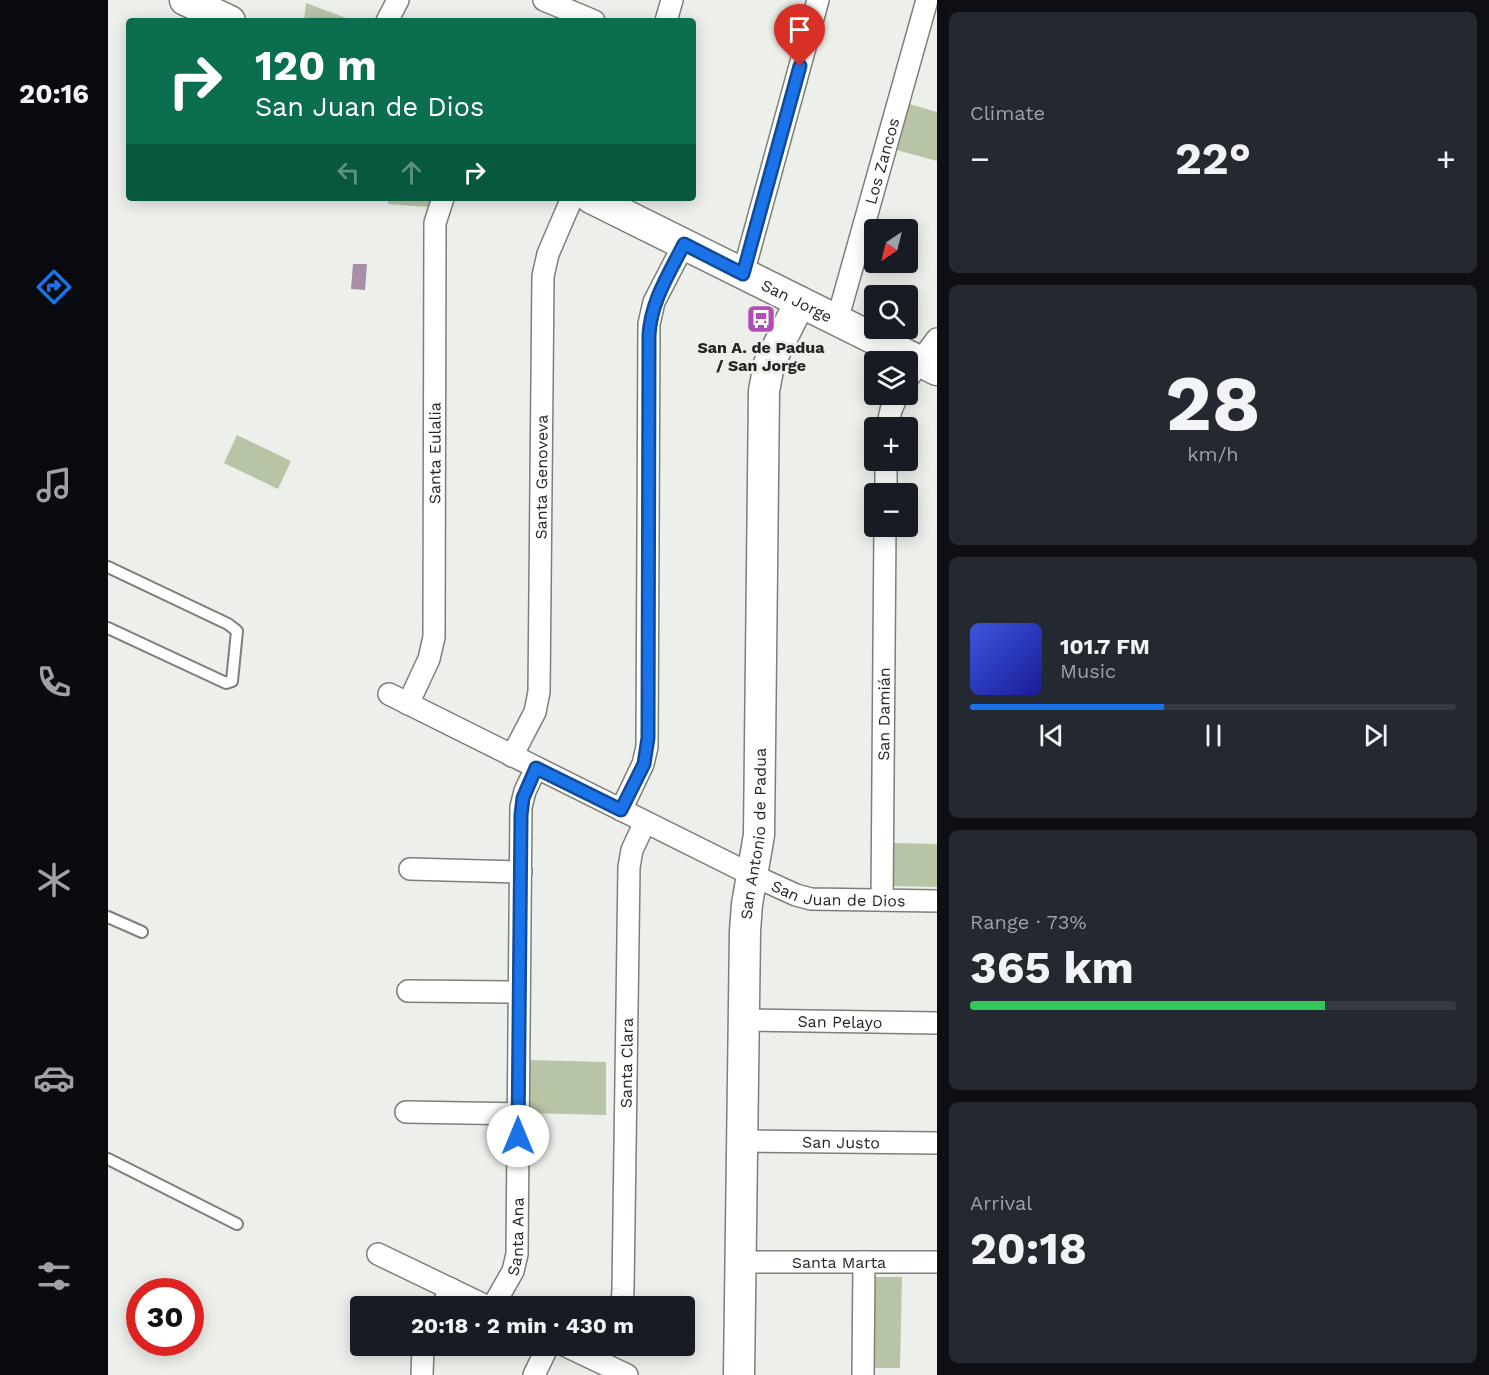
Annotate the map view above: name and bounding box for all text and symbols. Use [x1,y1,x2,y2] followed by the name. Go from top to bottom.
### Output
[774,4,825,66] pin
[783,13,816,46] icon: arrive
[255,41,377,90] text: 120 m
[156,42,234,120] icon: right
[19,78,89,110] text: 20:16
[255,91,484,123] text: San Juan de Dios
[970,101,1045,125] text: Climate
[861,116,903,207] street label: Los Zancos
[1175,132,1251,185] text: 22°
[970,139,990,178] text: −
[1436,139,1456,178] text: +
[332,156,365,189] icon: left
[395,156,428,189] icon: ahead
[458,156,491,189] icon: right
[864,219,918,273] north arrow
[864,219,918,537] map controls
[33,266,75,308] icon: directions
[758,275,835,326] street label: San Jorge
[864,285,918,339] button: search
[745,303,777,335] bus stop icon: San A. de Padua / San Jorge
[697,338,825,375] place label: San A. de Padua / San Jorge
[864,351,918,405] button: layers
[1165,357,1261,449] text: 28
[425,402,444,504] street label: Santa Eulalia
[531,415,551,540] street label: Santa Genoveva
[864,417,918,471] button: +
[1187,442,1239,466] text: km/h
[33,464,75,506] icon: music
[864,483,918,537] button: −
[1060,634,1150,659] text: 101.7 FM
[1060,659,1116,683] text: Music
[33,661,75,703] icon: phone
[874,667,893,761] street label: San Damián
[1035,719,1068,752] icon: previous
[1197,719,1230,752] icon: pause
[1359,719,1392,752] icon: next
[736,748,769,920] street label: San Antonio de Padua
[33,859,75,901] icon: climate
[768,876,906,910] street label: San Juan de Dios
[970,910,1087,934] text: Range · 73%
[970,941,1134,994] text: 365 km
[797,1011,883,1032] street label: San Pelayo
[616,1018,636,1108] street label: Santa Clara
[33,1057,75,1099] icon: car
[486,1104,550,1168] position arrow
[802,1132,880,1152] street label: San Justo
[970,1191,1032,1215] text: Arrival
[503,1197,527,1278] street label: Santa Ana
[970,1222,1087,1275] text: 20:18
[792,1253,886,1272] street label: Santa Marta
[33,1255,75,1297] icon: filters
[126,1278,204,1356] speed limit sign: 30
[411,1313,634,1338] text: 20:18 · 2 min · 430 m

